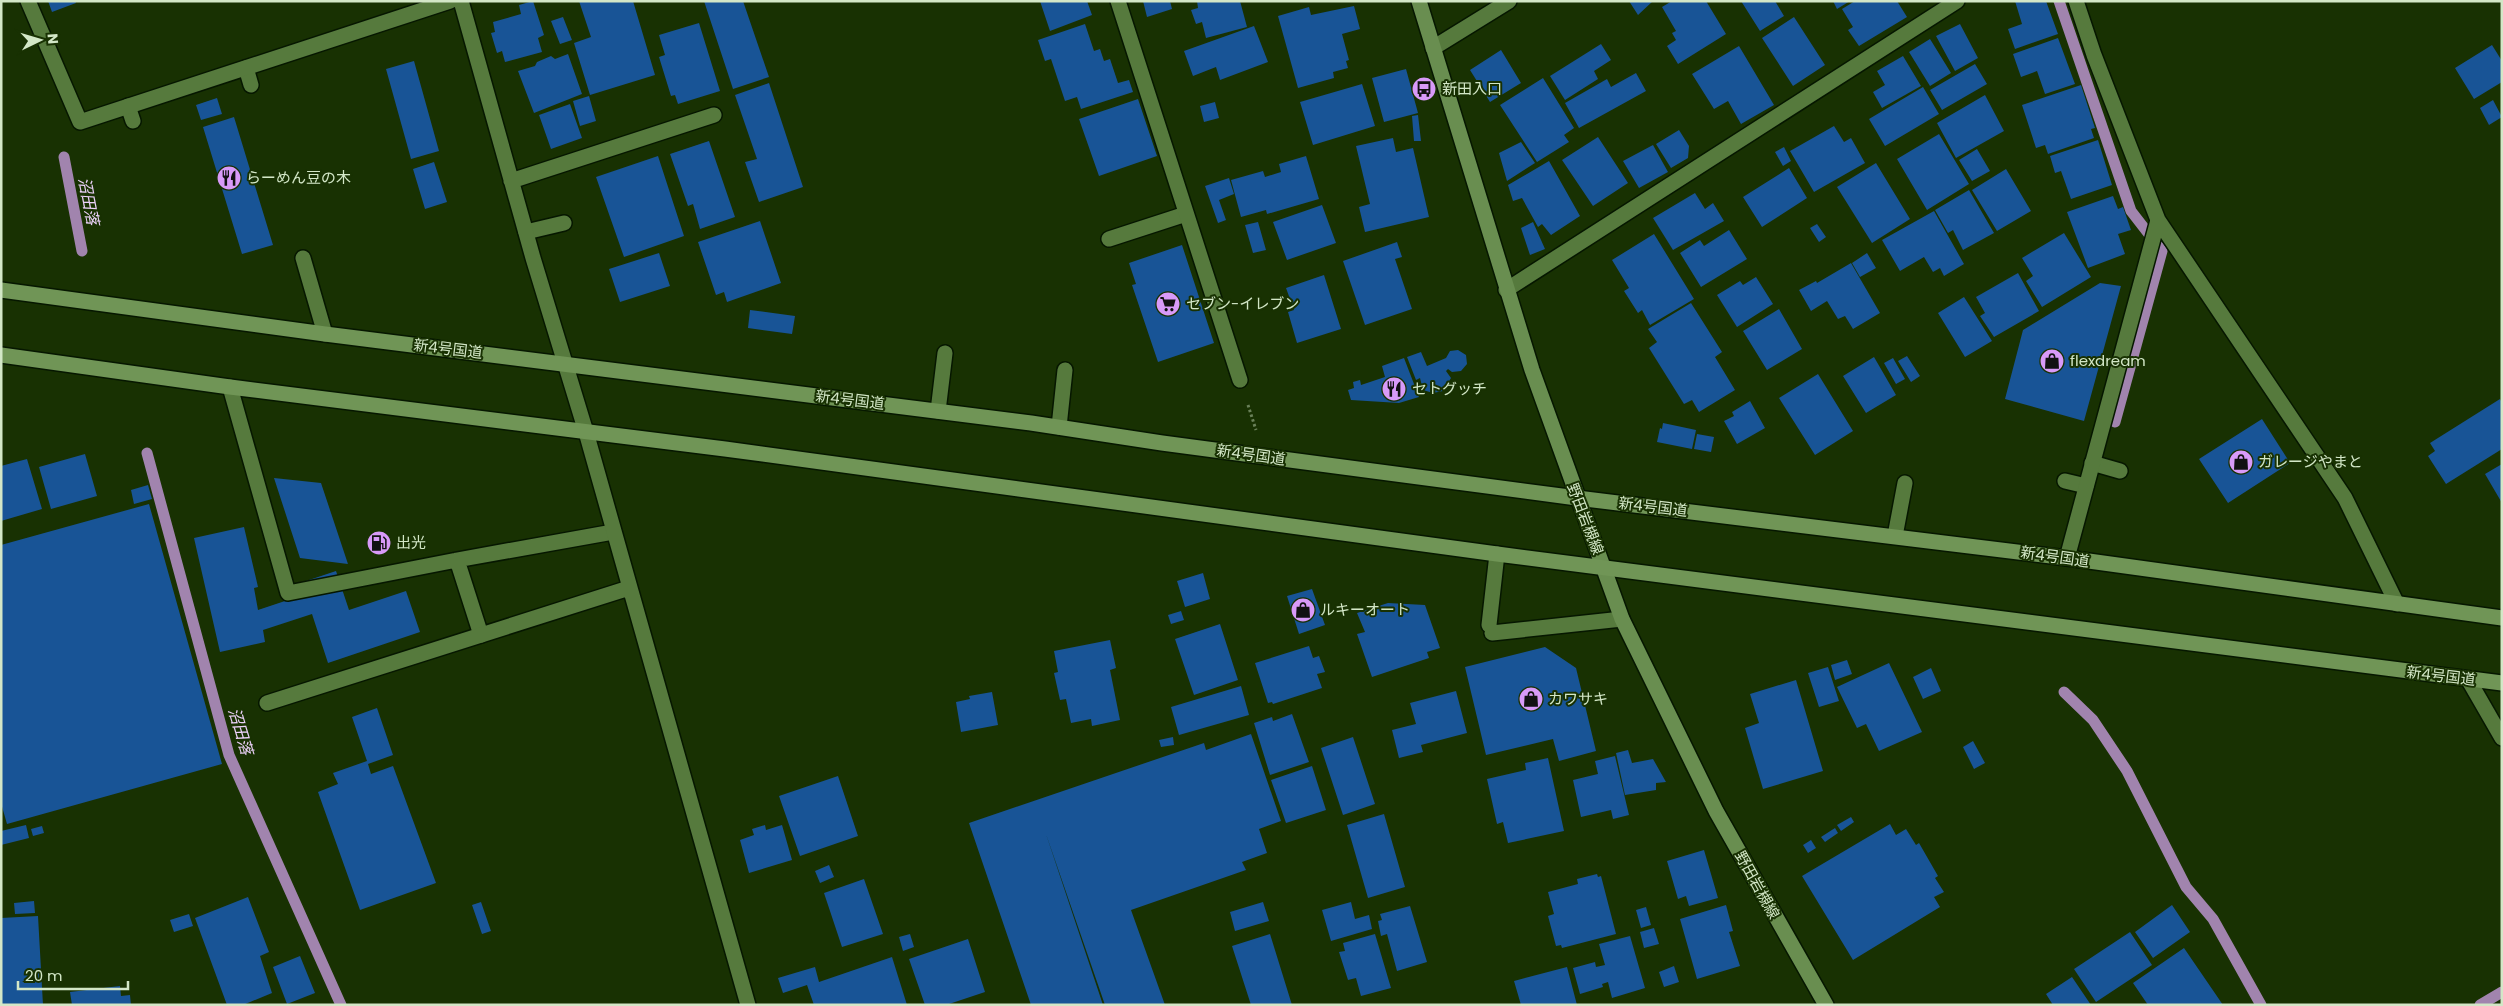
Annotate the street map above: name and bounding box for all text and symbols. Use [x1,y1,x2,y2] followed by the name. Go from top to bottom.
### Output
[15,15,65,65] north arrow
[43,33,63,45] text: N
[1411,76,1437,102] bus stop icon: 新田入口
[1442,78,1502,99] place label: 新田入口
[216,165,242,191] restaurant icon: らーめん豆の木
[246,167,351,188] place label: らーめん豆の木
[73,175,105,230] water label: 沼田落
[1155,291,1181,317] supermarket icon: セブン-イレブン
[1186,293,1299,314] place label: セブン-イレブン
[412,334,484,363] street label: 新4号国道
[2039,348,2065,374] shop icon: flexdream
[2070,350,2146,371] place label: flexdream
[1381,376,1407,402] restaurant icon: セトグッチ
[1412,378,1487,399] place label: セトグッチ
[814,385,886,414] street label: 新4号国道
[1215,439,1287,470] street label: 新4号国道
[2228,449,2254,475] shop icon: ガレージやまと
[2258,451,2363,472] place label: ガレージやまと
[1562,480,1609,558] street label: 野田岩槻線
[1617,492,1689,521] street label: 新4号国道
[366,530,392,556] fuel station icon: 出光
[396,532,426,553] place label: 出光
[2019,541,2091,572] street label: 新4号国道
[1290,597,1316,623] shop icon: ルキーオート
[1320,599,1410,620] place label: ルキーオート
[2405,661,2477,690] street label: 新4号国道
[1518,686,1544,712] shop icon: カワサキ
[1548,688,1608,709] place label: カワサキ
[223,705,259,760] water label: 沼田落
[1730,847,1785,923] street label: 野田岩槻線
[18,958,128,990] scale bar
[25,965,63,986] text: 20 m

